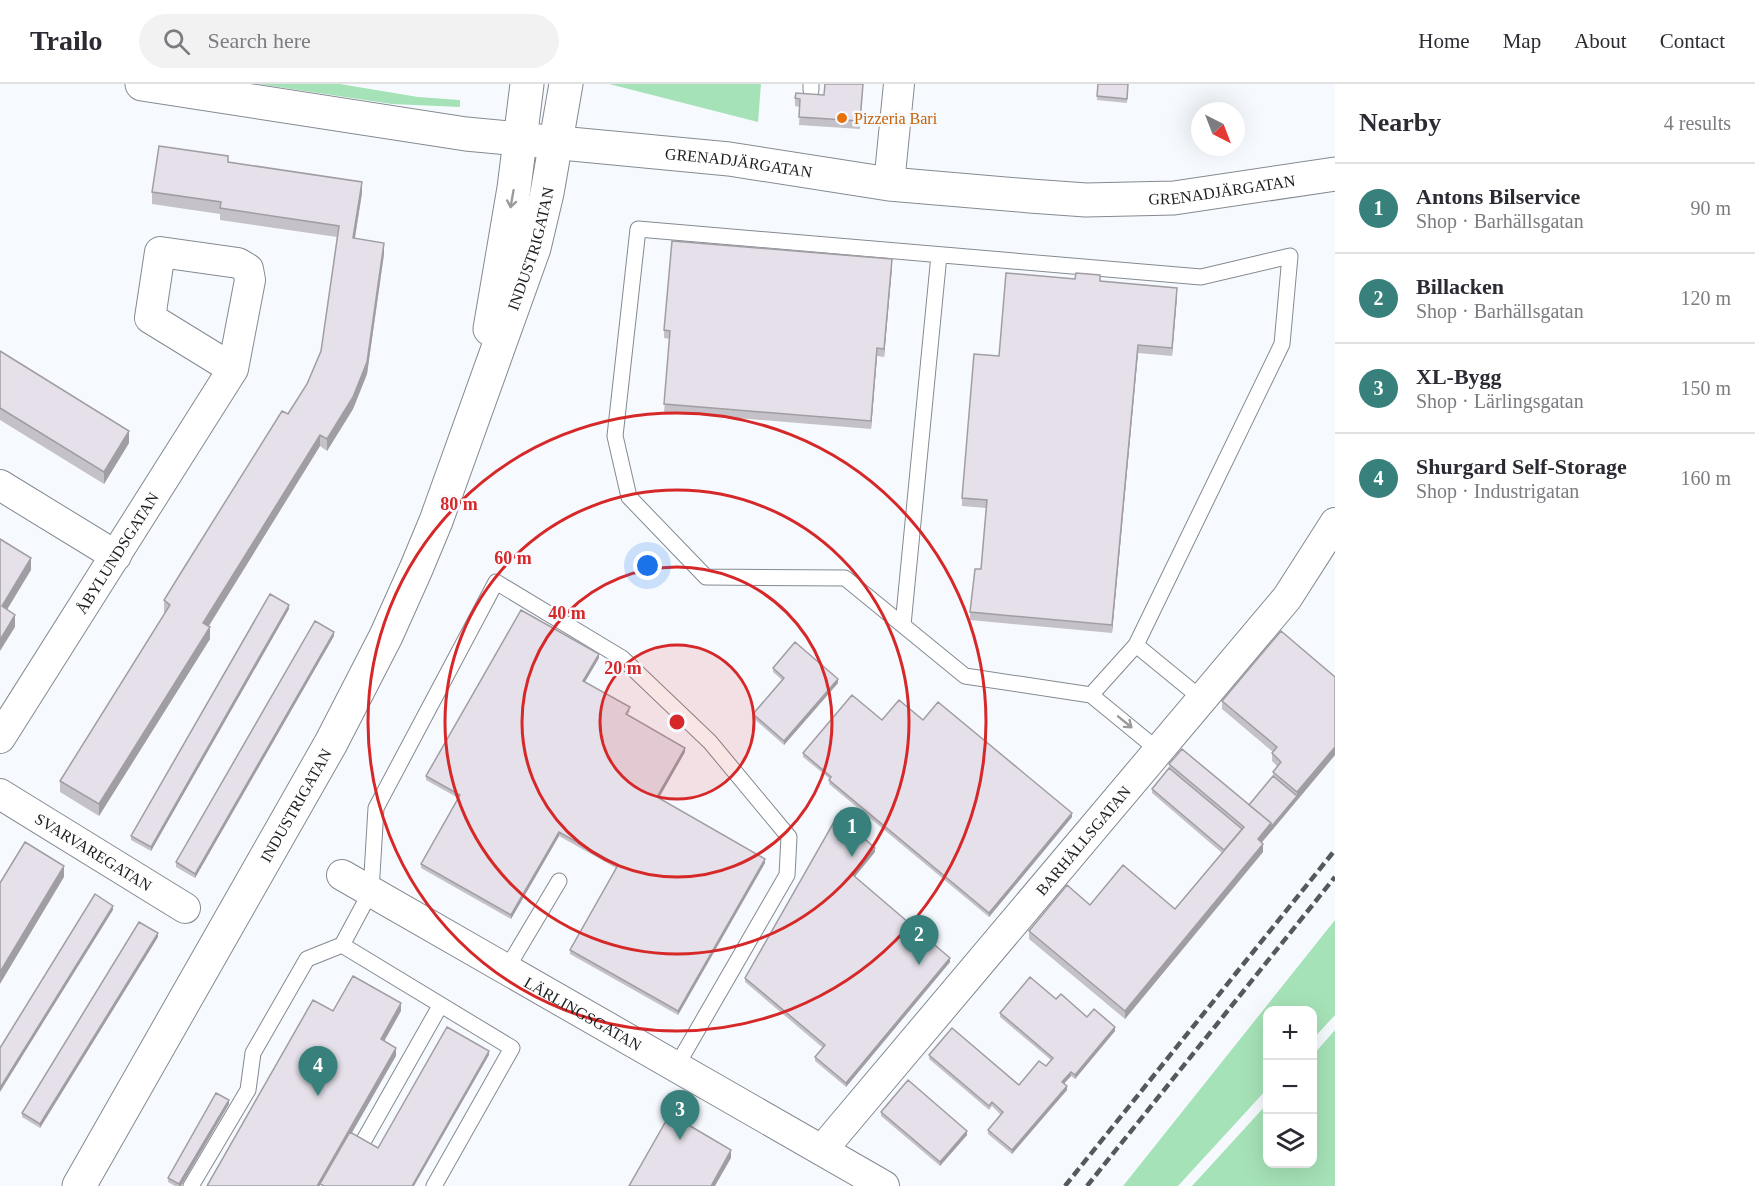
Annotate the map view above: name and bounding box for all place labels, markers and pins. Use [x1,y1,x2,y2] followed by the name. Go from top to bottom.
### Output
[854,110,938,127] place label: Pizzeria Bari
[835,111,849,125] marker: Pizzeria Bari
[667,712,687,732] centre of rings
[832,808,872,857] pin: 1
[900,916,938,965] pin: 2
[298,1046,338,1096] pin: 4
[660,1090,700,1140] pin: 3

